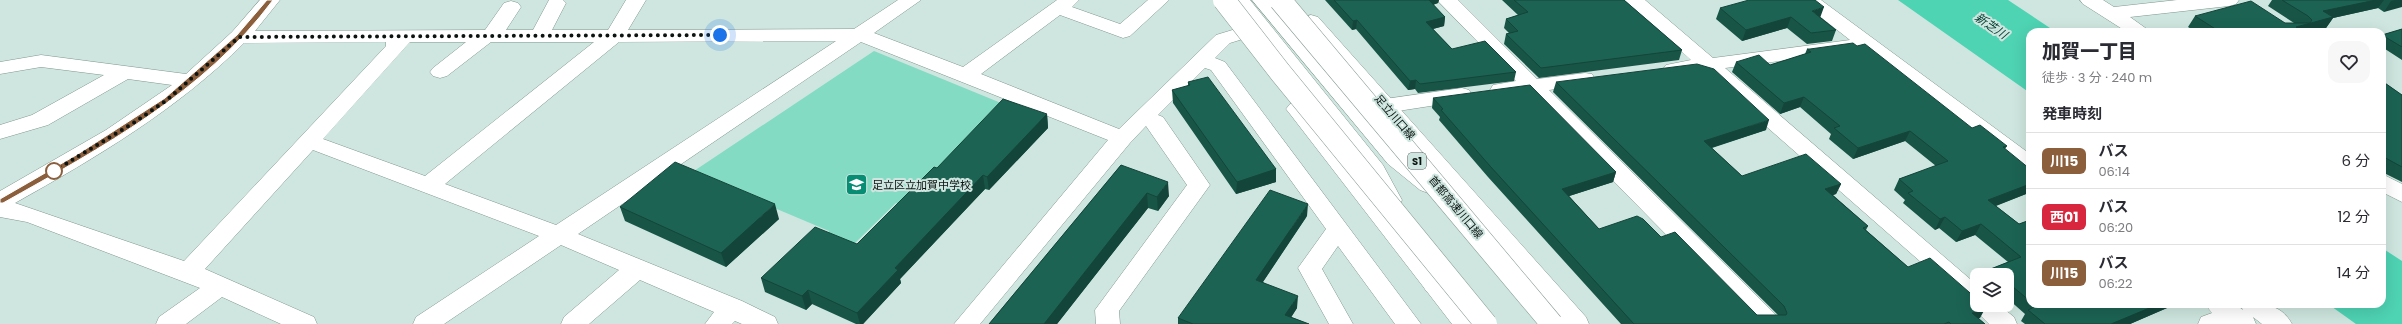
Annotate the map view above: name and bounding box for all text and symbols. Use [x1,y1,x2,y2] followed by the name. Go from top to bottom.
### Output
[1972,8,2013,44] water label: 新芝川
[710,25,730,45] your location
[2042,38,2137,65] text: 加賀一丁目
[2328,41,2370,83] button: heart
[2042,68,2152,87] text: 徒歩 · 3 分 · 240 m
[1371,91,1419,143] street label: 足立川口線
[2042,103,2102,124] text: 発車時刻
[2098,140,2128,161] text: バス
[2341,150,2370,171] text: 6 分
[2050,151,2078,171] text: 川15
[1408,153,1426,169] road number: S1
[45,162,63,180] unlabelled marker
[2098,162,2130,181] text: 06:14
[843,172,869,198] school or university icon: 足立区立加賀中学校
[1425,172,1487,242] street label: 首都高速川口線
[872,177,971,193] place label: 足立区立加賀中学校
[2098,196,2128,217] text: バス
[2338,206,2370,227] text: 12 分
[2050,207,2078,227] text: 西01
[2098,218,2133,237] text: 06:20
[2098,252,2128,273] text: バス
[2337,262,2370,283] text: 14 分
[2050,263,2078,283] text: 川15
[1970,268,2014,312] map controls
[1970,268,2014,312] button: layers
[2098,274,2133,293] text: 06:22

